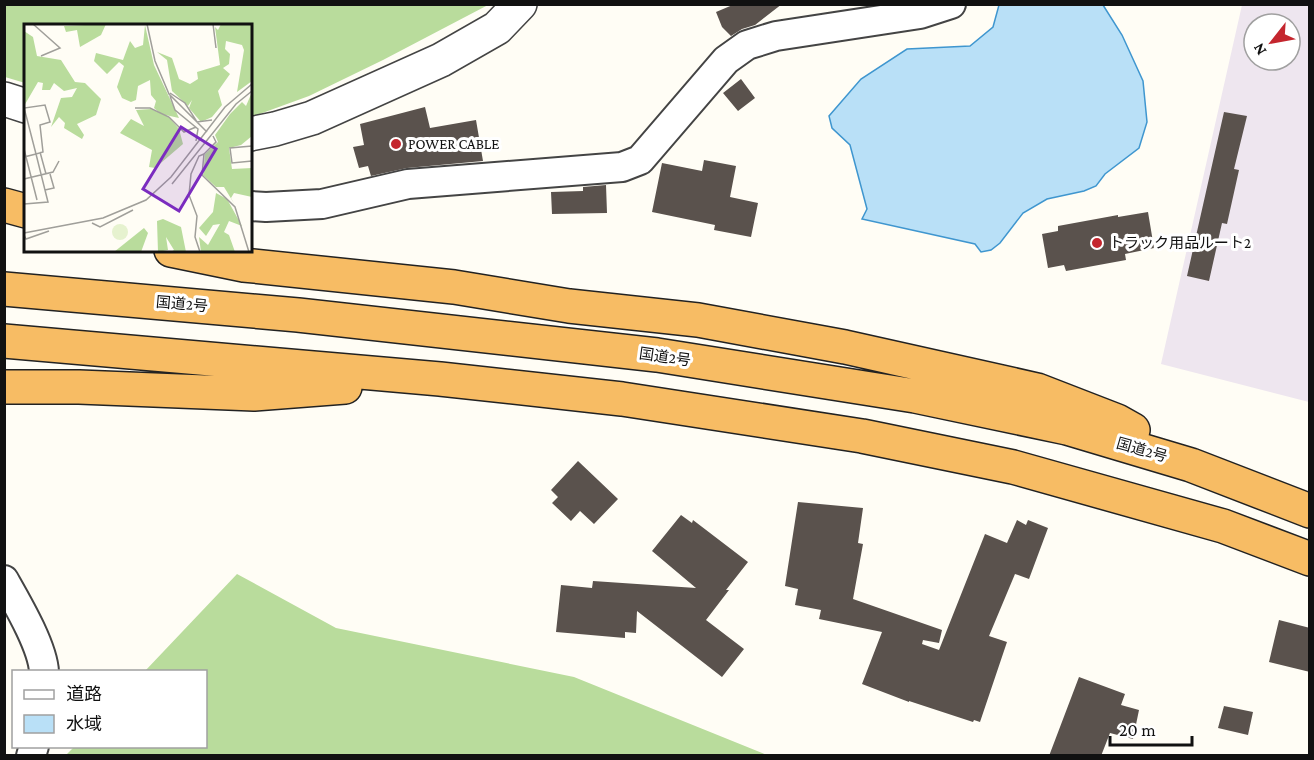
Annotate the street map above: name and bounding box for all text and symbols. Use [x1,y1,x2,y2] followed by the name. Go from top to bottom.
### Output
[1242,12,1302,72] north arrow
[24,24,252,252] inset map
[1249,40,1270,59] text: N
[408,136,499,152] place label: POWER CABLE
[389,137,403,151] marker: POWER CABLE
[1109,235,1251,251] place label: トラック用品ルート2
[1090,236,1104,250] marker: トラック用品ルート2
[155,294,209,314] street label: 国道2号
[638,345,692,369] street label: 国道2号
[1115,435,1169,465] street label: 国道2号
[12,670,207,748] legend
[66,684,102,704] text: 道路
[1110,709,1192,747] scale bar
[66,714,102,734] text: 水域
[1119,720,1156,740] text: 20 m

